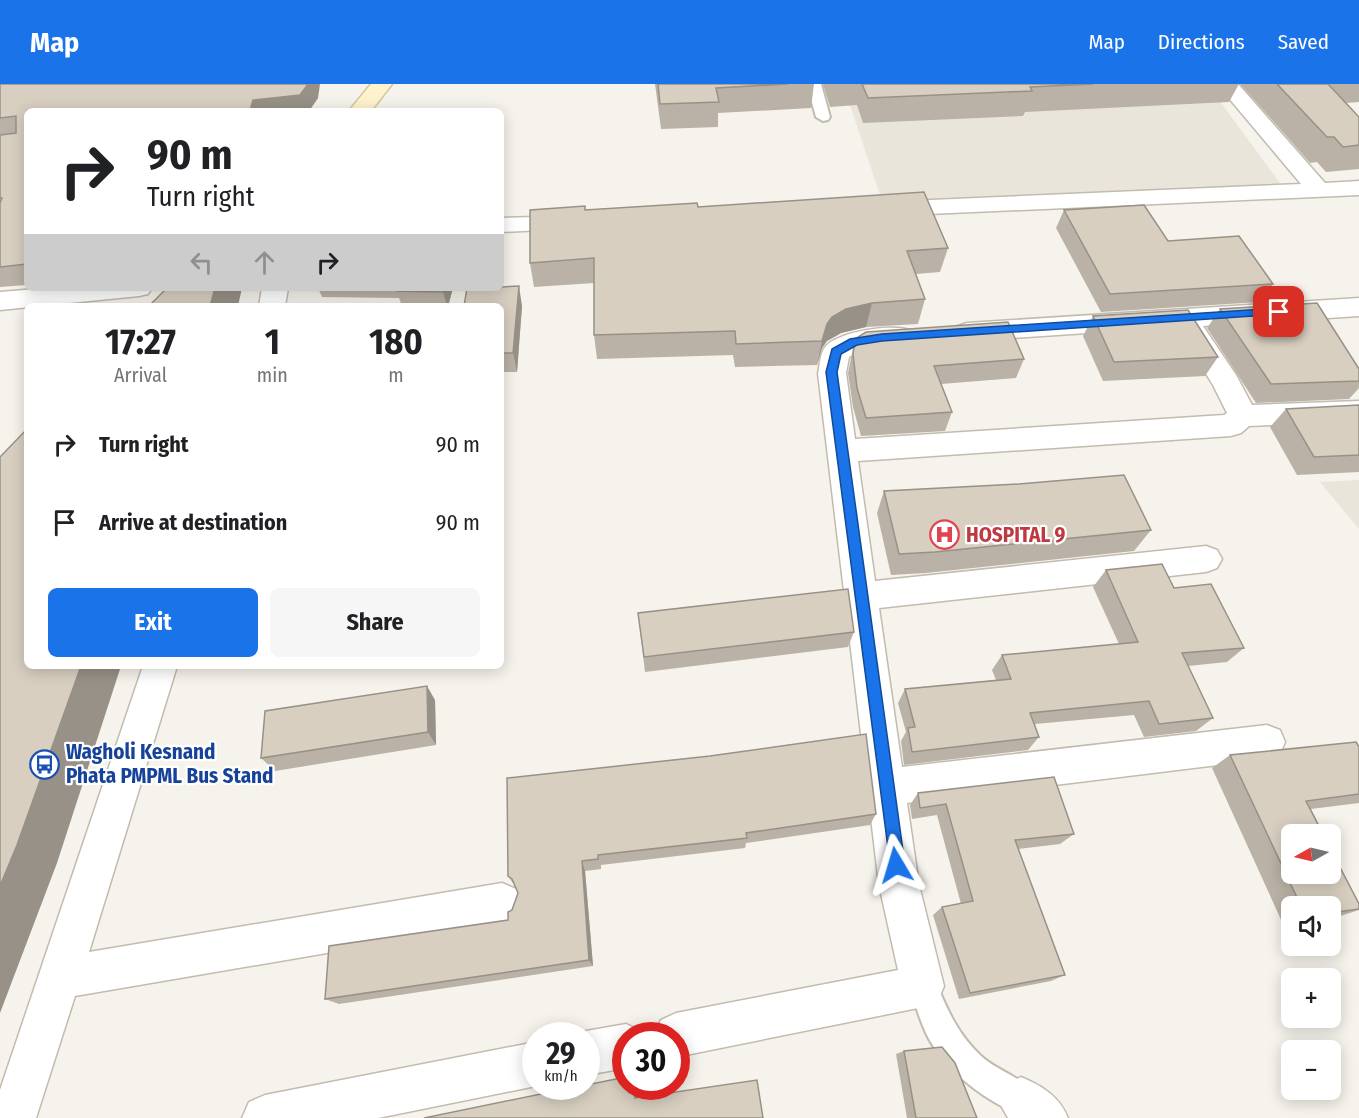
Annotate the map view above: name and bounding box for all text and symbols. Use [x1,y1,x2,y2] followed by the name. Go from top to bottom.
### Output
[30,26,79,59] text: Map
[1088,29,1125,55] text: Map
[1158,29,1245,55] text: Directions
[1278,29,1329,55] text: Saved
[147,130,232,180] text: 90 m
[48,132,126,210] icon: right
[147,181,255,213] text: Turn right
[185,246,218,279] icon: left
[248,246,281,279] icon: ahead
[311,246,344,279] icon: right
[1253,286,1304,337] pin
[1262,295,1295,328] icon: arrive
[105,320,176,364] text: 17:27
[265,320,280,364] text: 1
[369,320,423,364] text: 180
[114,363,167,387] text: Arrival
[257,363,288,387] text: min
[388,363,404,387] text: m
[48,428,81,461] icon: right
[99,431,188,458] text: Turn right
[436,431,480,458] text: 90 m
[48,506,81,539] icon: arrive
[99,509,287,536] text: Arrive at destination
[436,509,480,536] text: 90 m
[929,519,961,551] hospital icon: HOSPITAL 9
[966,522,1066,548] place label: HOSPITAL 9
[48,588,258,657] button: Exit
[270,588,480,657] button: Share
[66,739,274,789] place label: Wagholi Kesnand Phata PMPML Bus Stand
[29,748,61,780] bus stop icon: Wagholi Kesnand Phata PMPML Bus Stand
[1281,824,1341,884] north arrow
[1281,824,1341,1100] map controls
[864,833,928,897] position arrow
[1281,896,1341,956] button: sound
[1281,968,1341,1028] button: +
[612,1022,690,1100] speed limit sign: 30
[546,1036,576,1072] text: 29
[1281,1040,1341,1100] button: −
[544,1067,578,1085] text: km/h

